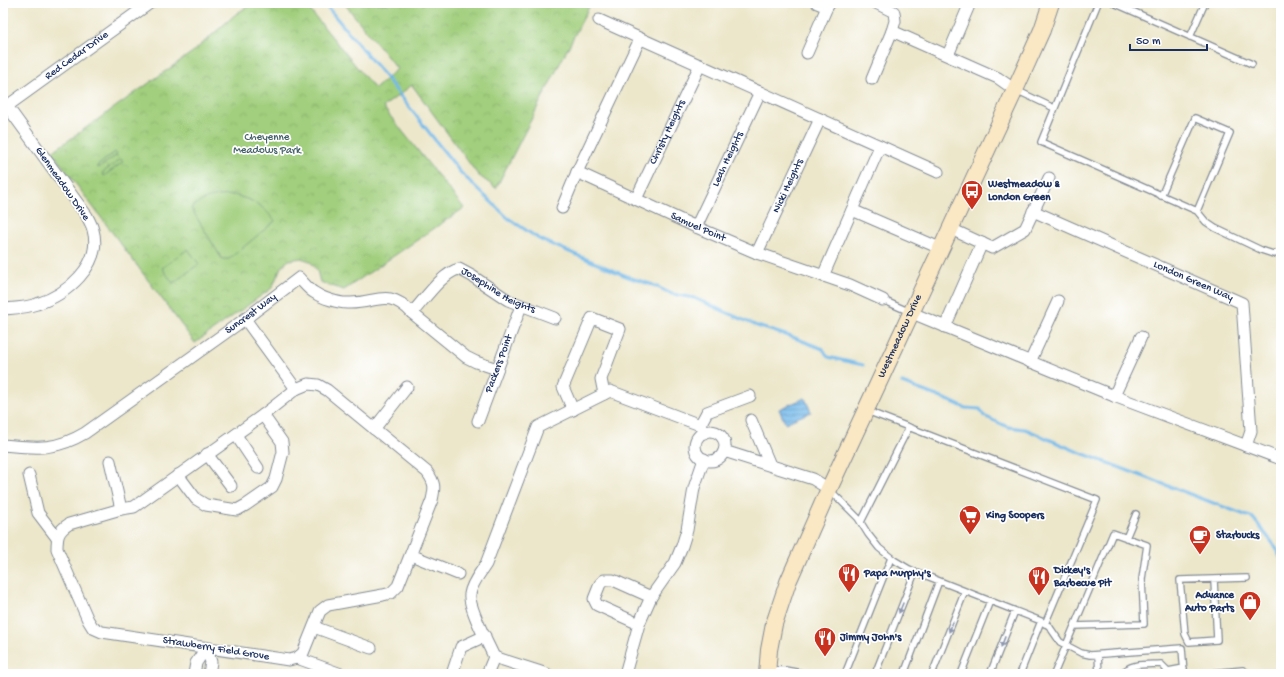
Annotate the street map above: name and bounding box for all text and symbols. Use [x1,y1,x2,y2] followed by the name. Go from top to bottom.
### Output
[1130,26,1207,52] scale bar
[43,29,111,83] street label: Red Cedar Drive
[1136,35,1161,49] text: 50 m
[647,97,689,166] street label: Christy Heights
[710,129,747,189] street label: Leah Heights
[233,132,302,157] park label: Cheyenne Meadows Park
[32,145,92,223] street label: Glenmeadow Drive
[771,156,807,215] street label: Nicki Heights
[959,178,985,211] bus stop icon: Westmeadow & London Green
[987,178,1060,204] place label: Westmeadow & London Green
[668,210,729,245] street label: Samuel Point
[1151,259,1235,305] street label: London Green Way
[459,265,538,316] street label: Josephine Heights
[223,291,280,337] street label: Suncrest Way
[876,292,925,380] street label: Westmeadow Drive
[483,332,516,395] street label: Packers Point
[957,503,983,536] supermarket icon: King Soopers
[985,510,1045,523] place label: King Soopers
[1187,523,1213,556] cafe icon: Starbucks
[1216,529,1260,542] place label: Starbucks
[836,561,862,594] restaurant icon: Papa Murphy's
[1026,564,1052,597] restaurant icon: Dickey's Barbecue Pit
[1053,565,1113,590] place label: Dickey's Barbecue Pit
[863,568,932,580] place label: Papa Murphy's
[1237,589,1263,622] shop icon: Advance Auto Parts
[1184,590,1235,615] place label: Advance Auto Parts
[897,603,903,615] one-way arrow
[947,621,954,633] one-way arrow
[812,625,838,658] restaurant icon: Jimmy John's
[839,632,902,644] place label: Jimmy John's
[162,635,270,663] street label: Strawberry Field Grove
[999,637,1005,649] one-way arrow

